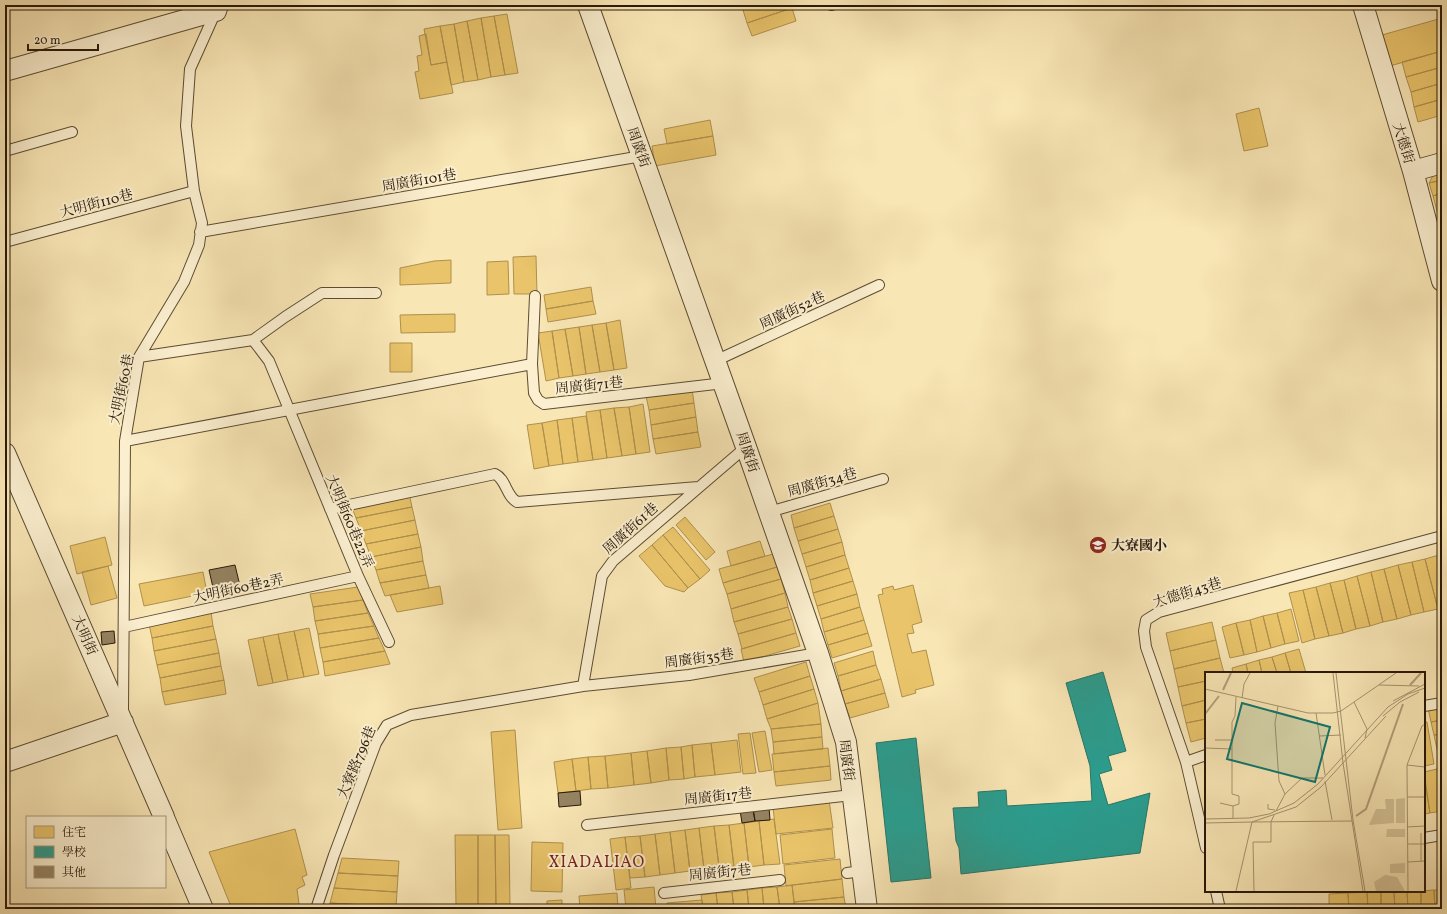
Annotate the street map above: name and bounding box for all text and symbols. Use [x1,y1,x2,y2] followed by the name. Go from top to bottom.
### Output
[28,26,98,52] scale bar
[34,33,61,49] text: 20 m
[1387,121,1418,166] street label: 大德街
[621,125,654,170] street label: 周廣街
[381,166,458,197] street label: 周廣街101巷
[58,186,135,223] street label: 大明街110巷
[757,288,828,335] street label: 周廣街52巷
[106,352,139,426] street label: 大明街60巷
[554,373,624,400] street label: 周廣街71巷
[731,430,762,475] street label: 周廣街
[785,464,859,502] street label: 周廣街34巷
[320,472,377,572] street label: 大明街60巷22弄
[599,499,663,559] street label: 周廣街61巷
[1088,535,1108,555] school or university icon: 大寮國小
[1111,537,1167,556] place label: 大寮國小
[191,571,286,608] street label: 大明街60巷2弄
[1151,574,1224,613] street label: 大德街43巷
[66,613,101,659] street label: 大明街
[663,645,735,674] street label: 周廣街35巷
[1205,672,1425,892] inset map
[333,723,381,802] street label: 大寮路796巷
[833,738,858,782] street label: 周廣街
[683,784,753,811] street label: 周廣街17巷
[26,816,166,888] legend
[62,825,86,841] text: 住宅
[62,845,86,861] text: 學校
[549,852,645,874] district label: XIADALIAO
[688,861,752,886] street label: 周廣街7巷
[62,865,86,881] text: 其他

